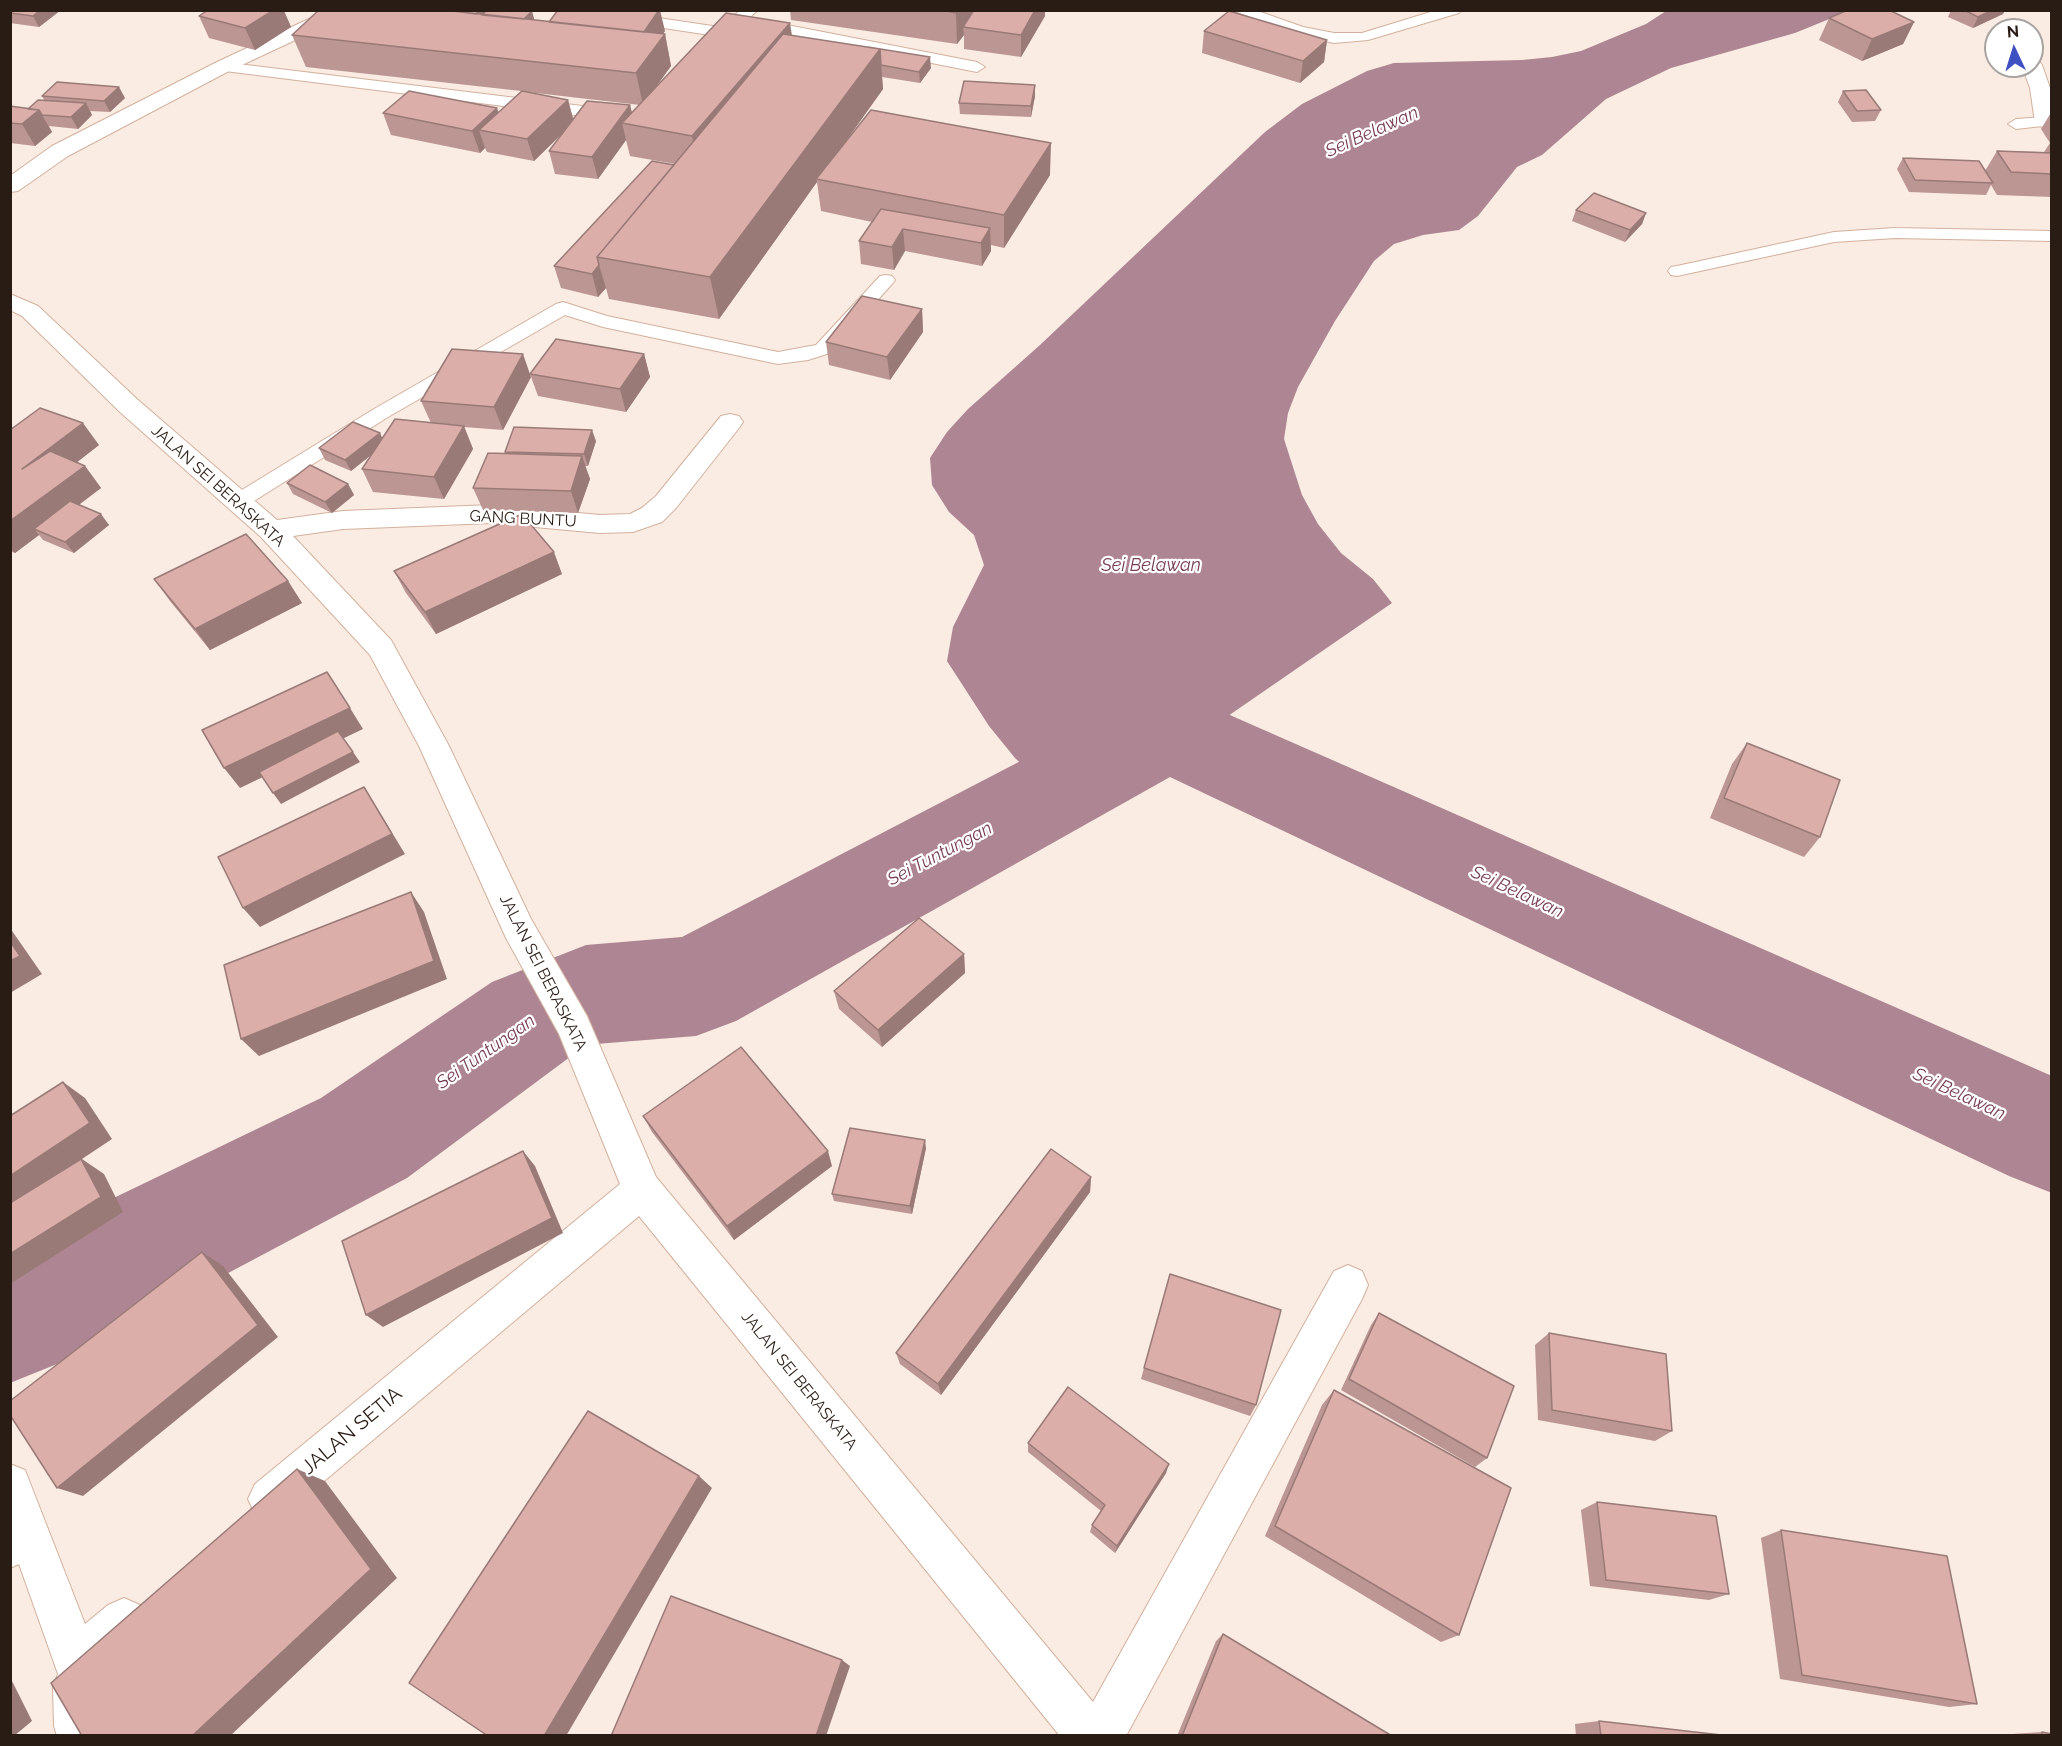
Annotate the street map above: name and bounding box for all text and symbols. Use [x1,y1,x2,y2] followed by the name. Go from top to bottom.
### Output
[1984,18,2044,78] north arrow
[2006,22,2020,41] text: N
[1322,102,1422,162] water label: Sei Belawan
[147,421,289,551] street label: JALAN SEI BERASKATA
[469,507,577,531] street label: GANG BUNTU
[1101,555,1201,577] water label: Sei Belawan
[884,817,996,891] water label: Sei Tuntungan
[1467,861,1567,923] water label: Sei Belawan
[495,892,591,1054] street label: JALAN SEI BERASKATA
[433,1010,539,1094] water label: Sei Tuntungan
[1909,1063,2009,1125] water label: Sei Belawan
[737,1308,861,1454] street label: JALAN SEI BERASKATA
[297,1382,407,1480] street label: JALAN SETIA

